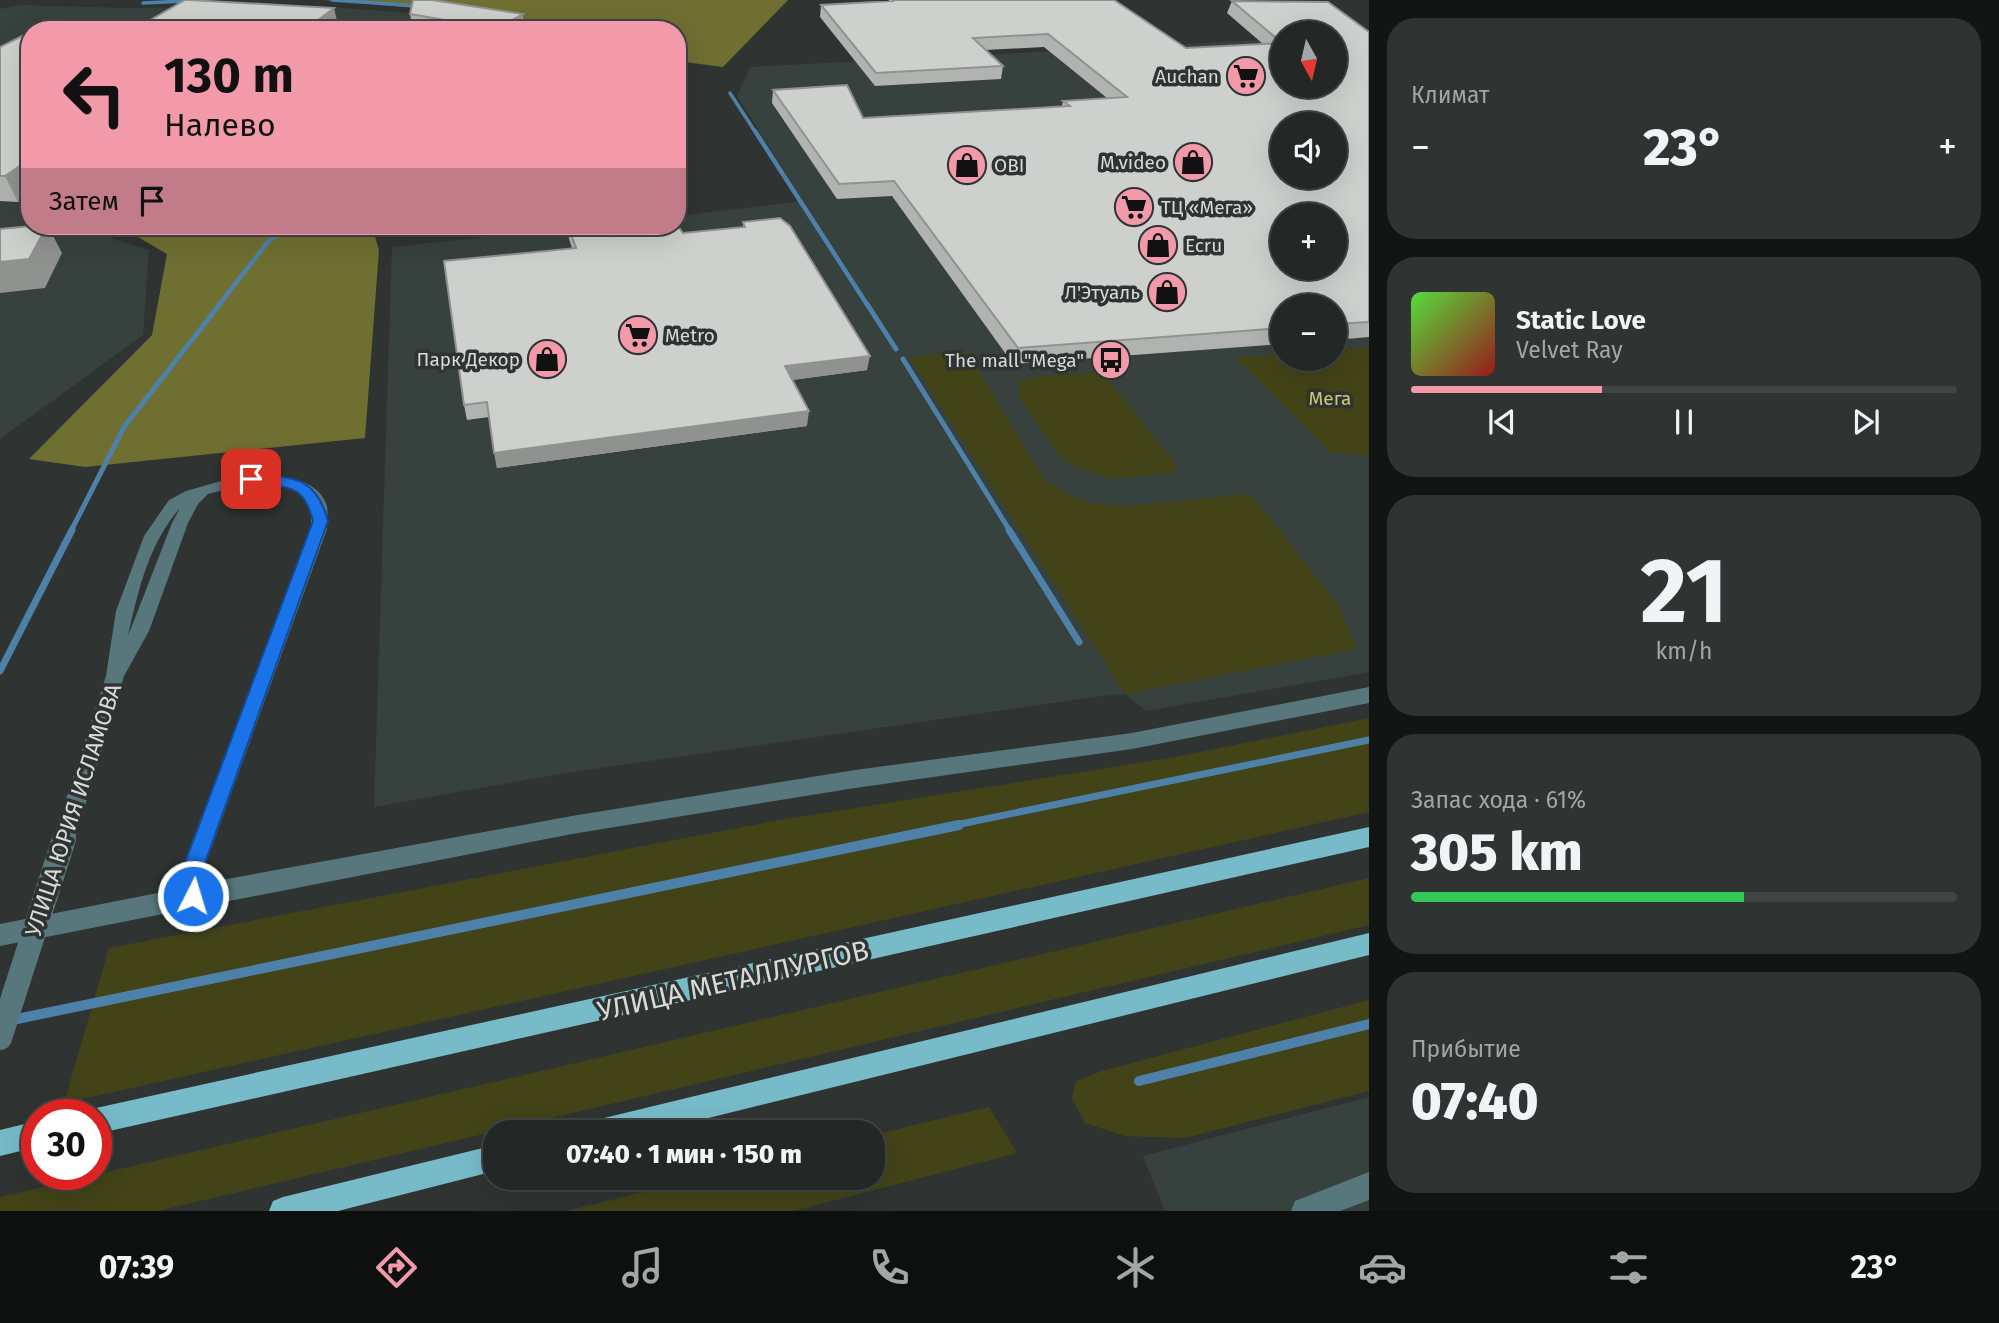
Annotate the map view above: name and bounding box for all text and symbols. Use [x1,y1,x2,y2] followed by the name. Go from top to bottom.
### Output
[1270,21,1348,98] north arrow
[1270,21,1347,371] map controls
[164,46,294,105] text: 130 m
[49,49,140,140] icon: left
[1225,55,1267,97] supermarket icon: Auchan
[1155,65,1219,88] place label: Auchan
[1411,81,1489,109] text: Климат
[164,106,276,144] text: Налево
[1270,112,1347,189] button: sound
[1643,116,1725,179] text: 23°
[1411,124,1430,170] text: −
[1938,124,1957,170] text: +
[1172,141,1214,183] shop icon: M.video
[946,144,988,186] shop icon: OBI
[1100,151,1166,174] place label: M.video
[994,154,1024,177] place label: OBI
[133,182,171,220] icon: arrive
[49,186,119,217] text: Затем
[1113,186,1155,228] supermarket icon: ТЦ «Мега»
[1161,196,1253,219] place label: ТЦ «Мега»
[1270,203,1347,280] button: +
[1137,224,1179,266] shop icon: Ecru
[1185,234,1222,257] place label: Ecru
[1146,271,1188,313] shop icon: Л'Этуаль
[1064,281,1140,304] place label: Л'Этуаль
[1270,294,1347,371] button: −
[1516,305,1646,336] text: Static Love
[617,314,659,356] supermarket icon: Metro
[665,324,715,347] place label: Metro
[1516,336,1623,364] text: Velvet Ray
[526,338,568,380] shop icon: Парк Декор
[1090,339,1132,381] bus stop icon: The mall "Mega"
[417,348,520,371] place label: Парк Декор
[945,349,1084,372] place label: The mall "Mega"
[1309,387,1351,410] park label: Мега
[1483,403,1521,441] icon: previous
[1665,403,1703,441] icon: pause
[1847,403,1885,441] icon: next
[221,449,281,509] pin
[232,460,270,498] icon: arrive
[1640,537,1728,646] text: 21
[1656,637,1712,665] text: km/h
[19,679,127,940] street label: УЛИЦА ЮРИЯ ИСЛАМОВА
[1411,786,1586,814] text: Запас хода · 61%
[1411,821,1583,884] text: 305 km
[156,859,230,933] position arrow
[594,933,872,1028] street label: УЛИЦА МЕТАЛЛУРГОВ
[1411,1035,1521,1063] text: Прибытие
[1411,1070,1539,1133] text: 07:40
[21,1099,112,1190] speed limit sign: 30
[566,1139,802,1170] text: 07:40 · 1 мин · 150 m
[372,1243,421,1292] icon: directions
[618,1243,667,1292] icon: music
[865,1243,914,1292] icon: phone
[1111,1243,1160,1292] icon: climate
[1358,1243,1407,1292] icon: car
[1604,1243,1653,1292] icon: filters
[99,1248,174,1286] text: 07:39
[1850,1248,1900,1286] text: 23°

